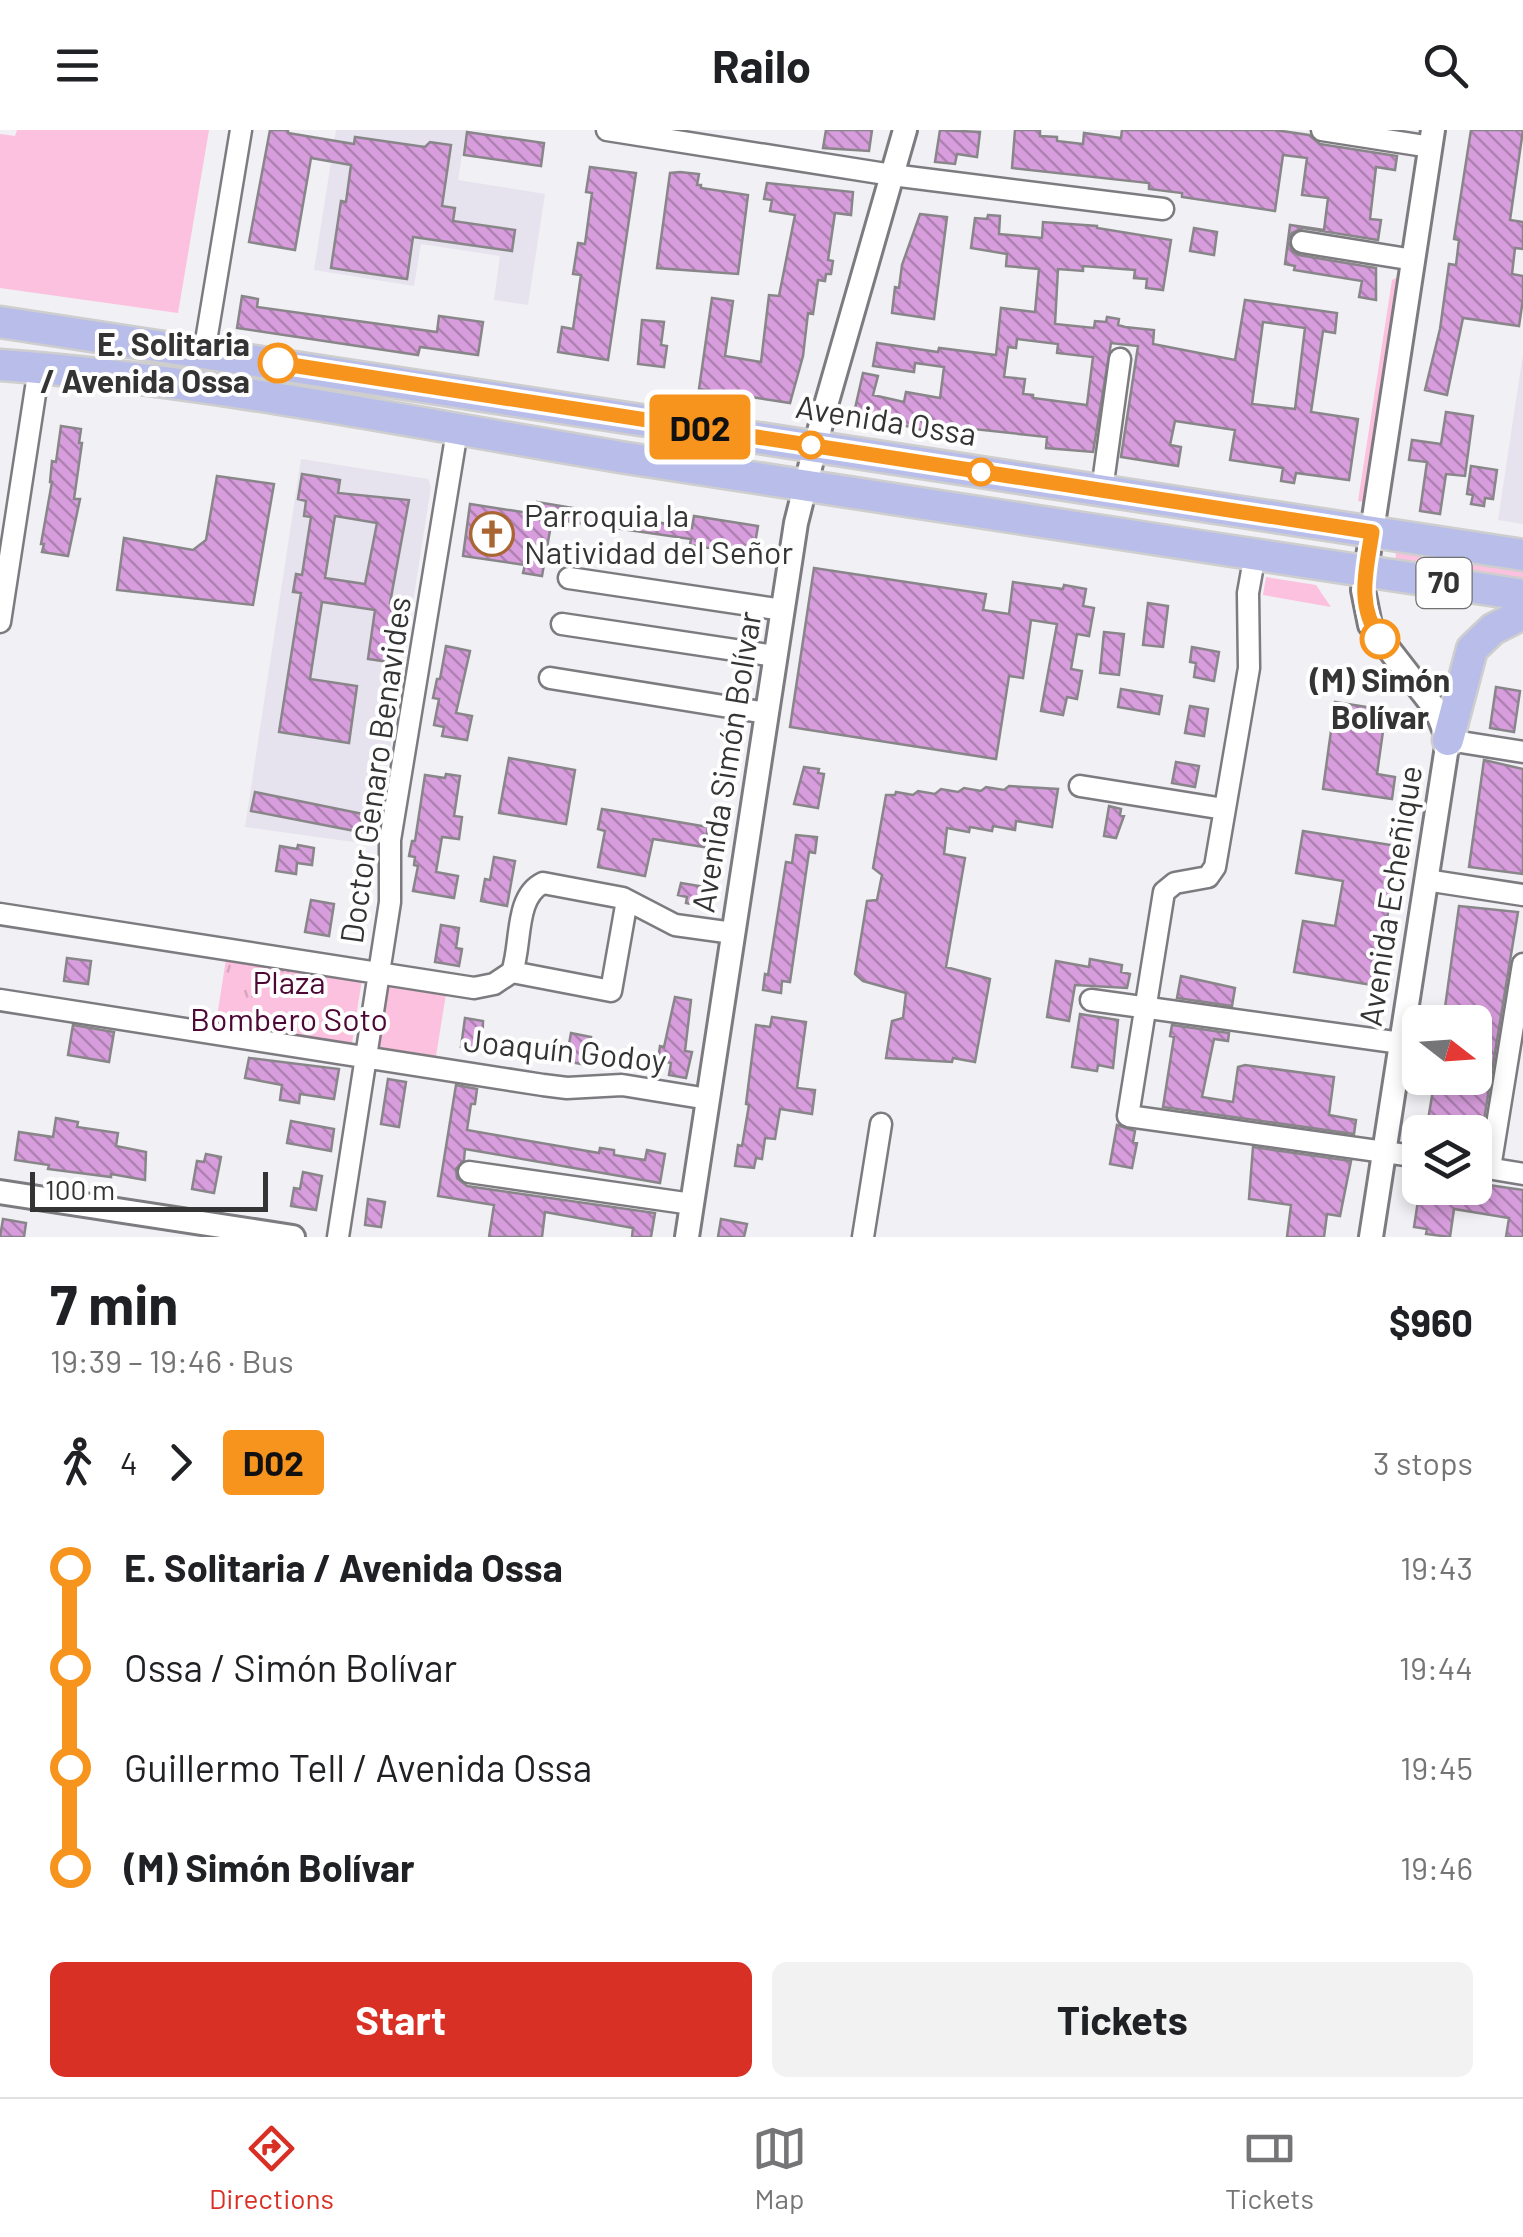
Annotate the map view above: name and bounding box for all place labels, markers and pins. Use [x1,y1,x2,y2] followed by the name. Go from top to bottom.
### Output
[40,324,250,399] place label: E. Solitaria / Avenida Ossa
[259,344,297,382] marker: E. Solitaria / Avenida Ossa
[798,432,824,458] unlabelled marker
[968,459,994,485] unlabelled marker
[524,495,793,570] place label: Parroquia la Natividad del Señor
[469,511,515,557] church icon: Parroquia la Natividad del Señor
[1361,620,1399,658] marker: (M) Simón Bolívar
[1309,660,1450,735] place label: (M) Simón Bolívar

